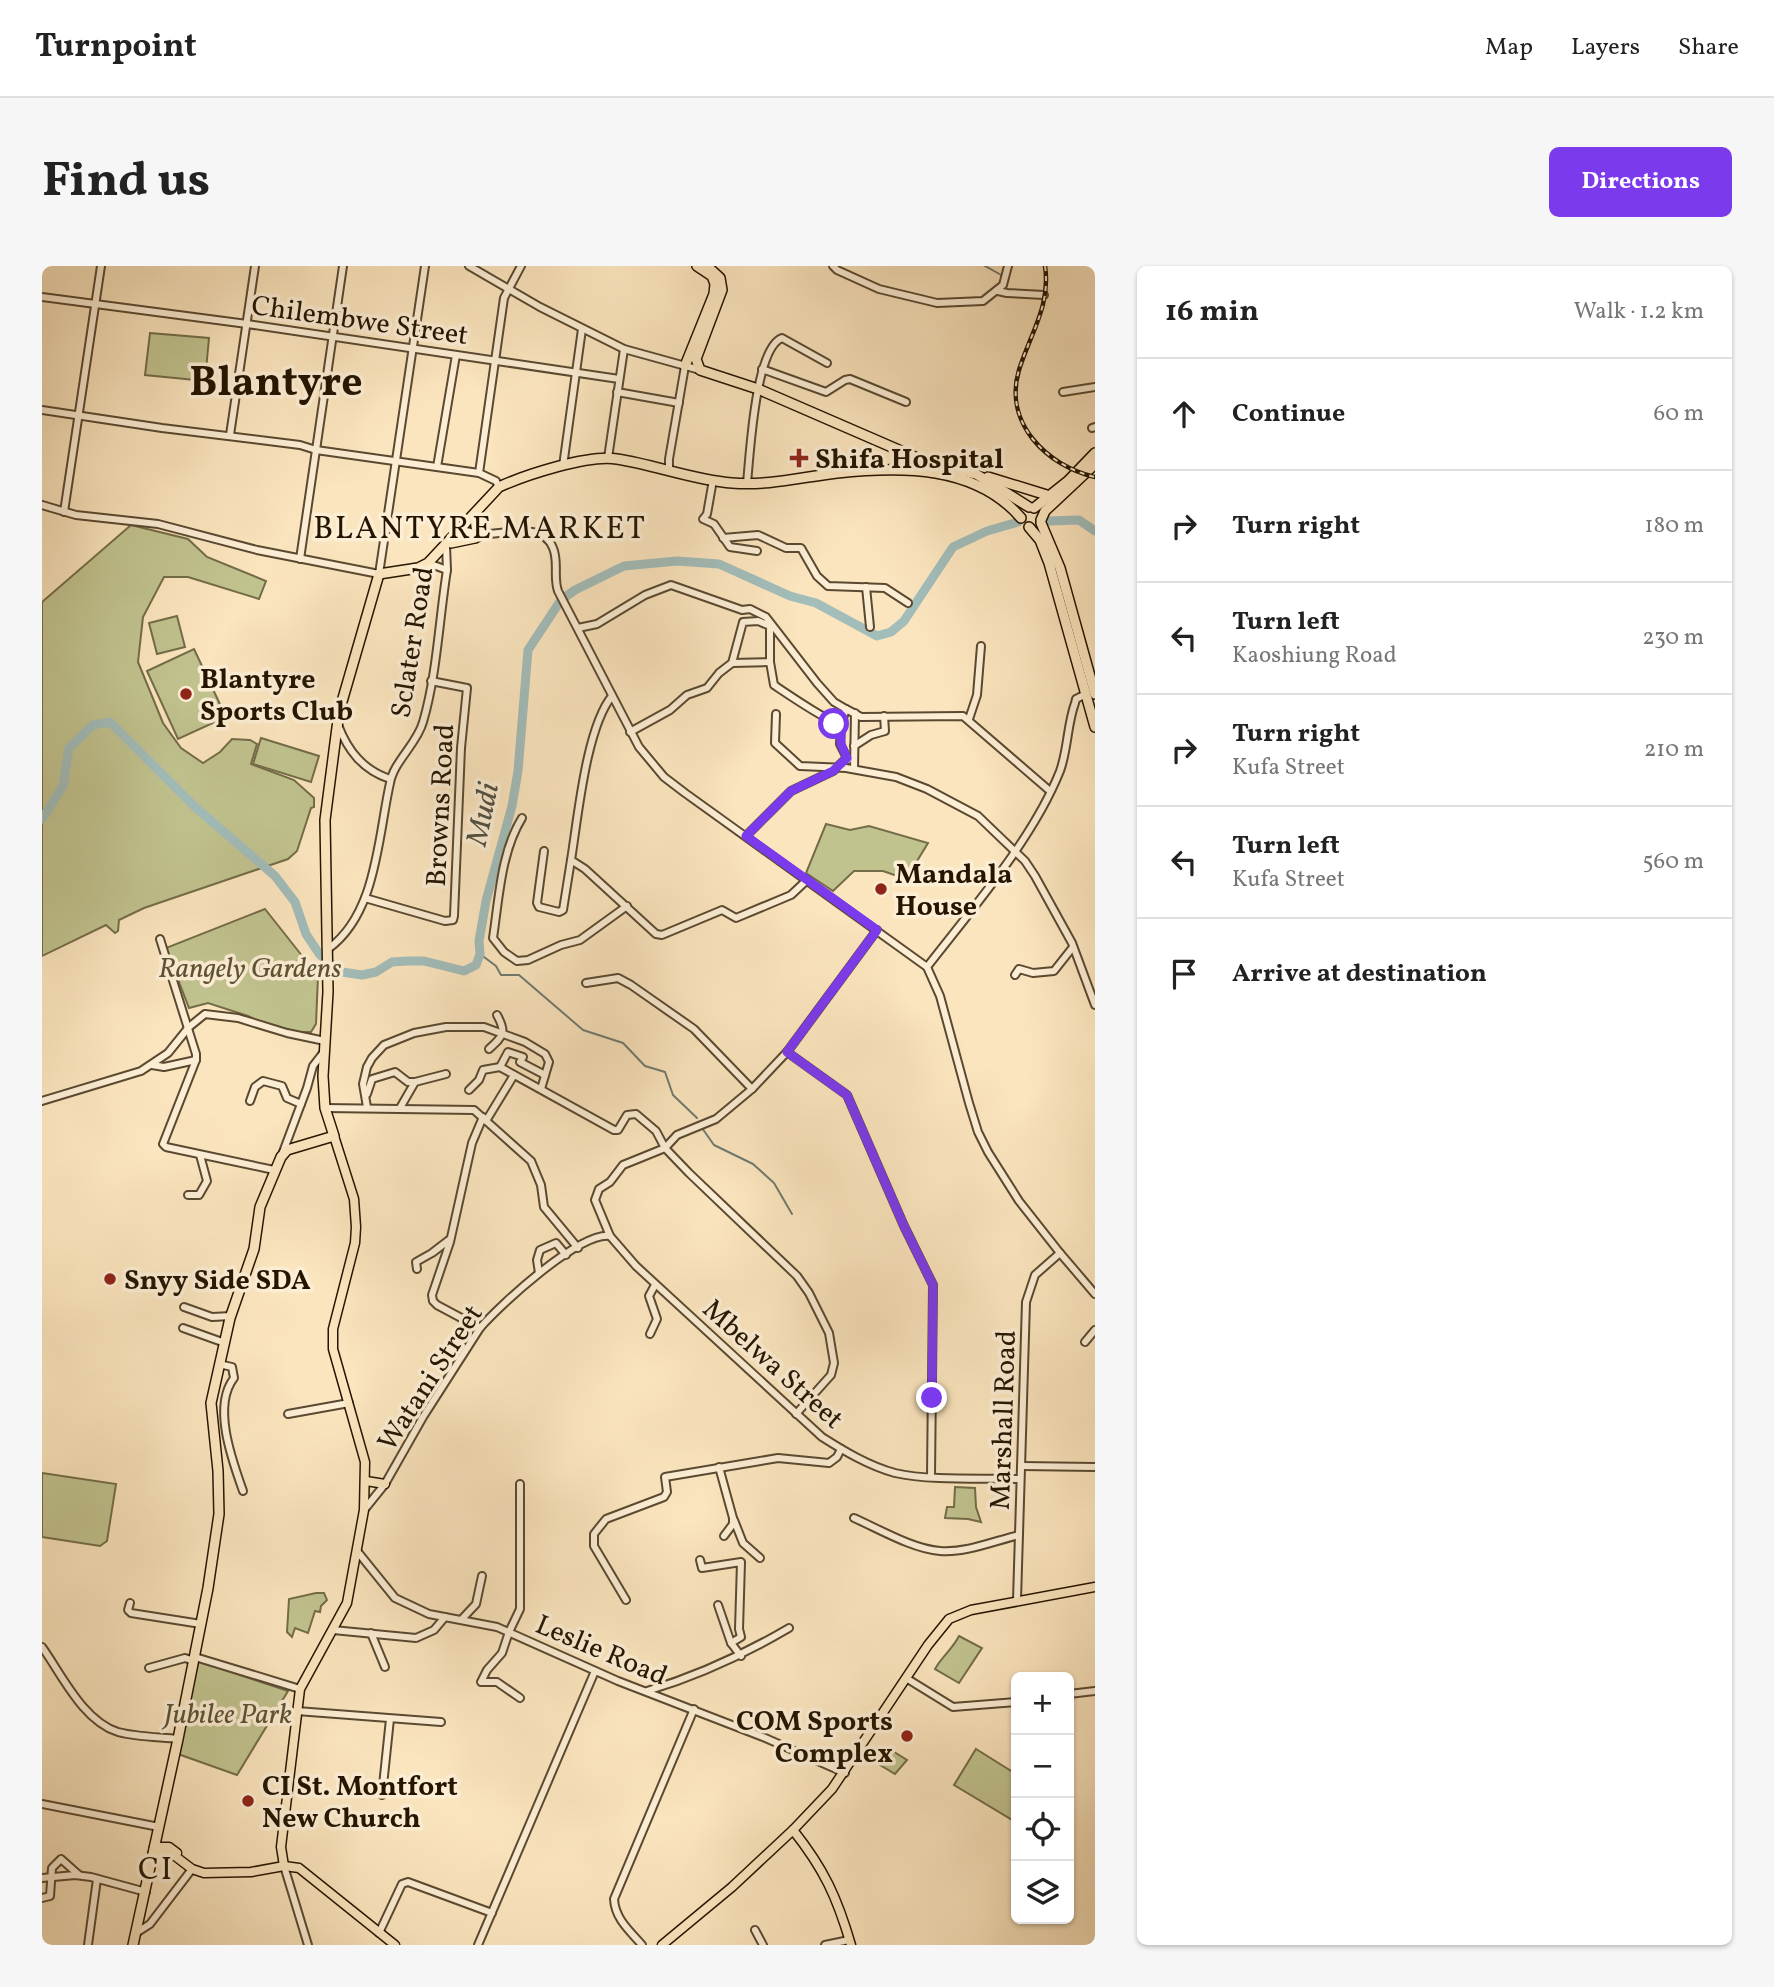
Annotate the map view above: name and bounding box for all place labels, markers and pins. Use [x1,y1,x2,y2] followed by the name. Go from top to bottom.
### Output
[815,441,1004,480] place label: Shifa Hospital
[789,448,809,468] marker: Shifa Hospital
[200,661,353,732] place label: Blantyre Sports Club
[178,686,194,702] marker: Blantyre Sports Club
[895,856,1013,927] place label: Mandala House
[873,881,889,897] marker: Mandala House
[124,1262,311,1301] place label: Snyy Side SDA
[102,1271,118,1287] marker: Snyy Side SDA
[736,1703,893,1774] place label: COM Sports Complex
[899,1728,915,1744] marker: COM Sports Complex
[262,1768,458,1839] place label: CI St. Montfort New Church
[240,1793,256,1809] marker: CI St. Montfort New Church

